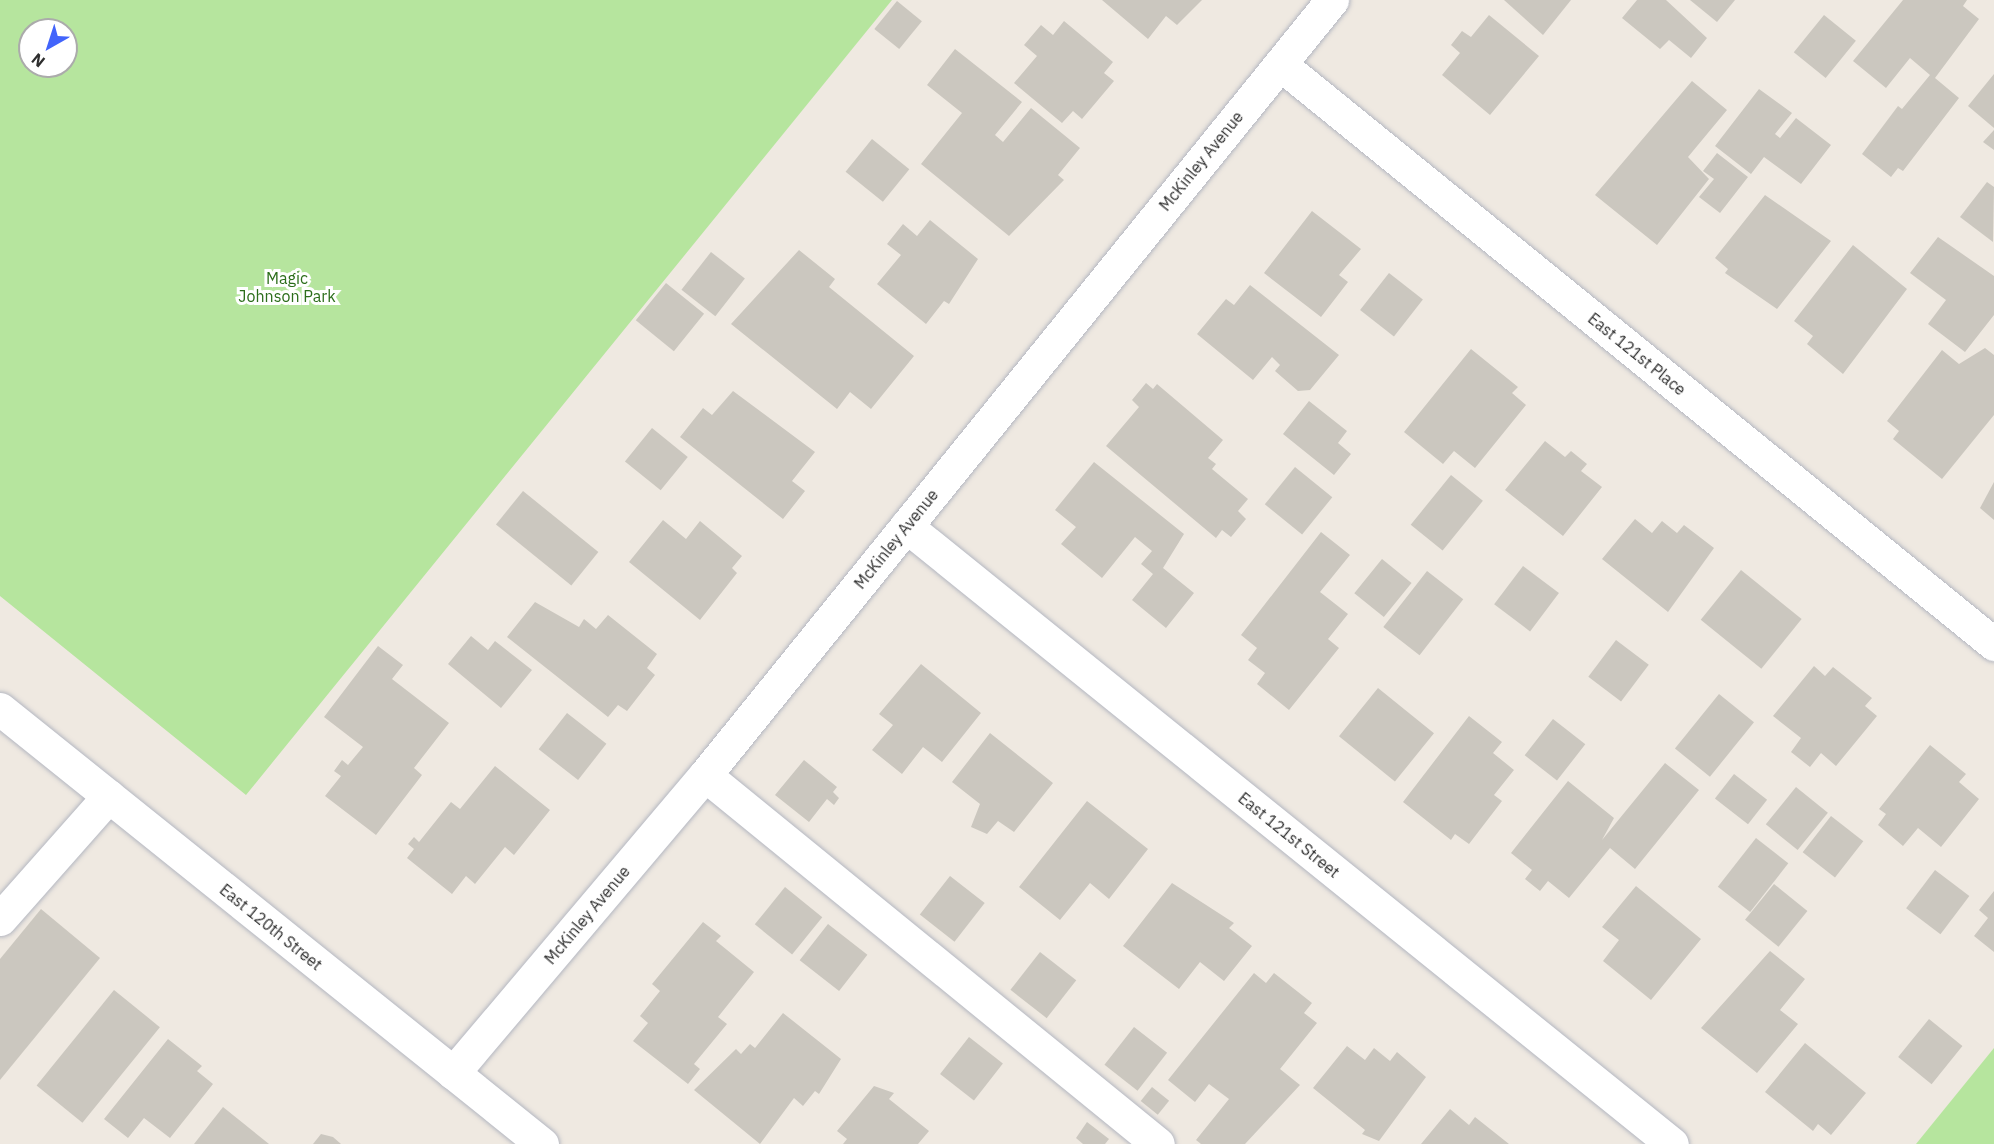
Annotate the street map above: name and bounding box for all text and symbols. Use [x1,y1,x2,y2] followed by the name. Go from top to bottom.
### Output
[18,18,78,78] north arrow
[27,49,49,72] text: N
[1155,107,1247,215] street label: McKinley Avenue
[238,268,336,306] park label: Magic Johnson Park
[1584,309,1690,399] street label: East 121st Place
[850,485,942,593] street label: McKinley Avenue
[1235,788,1343,882] street label: East 121st Street
[540,862,634,968] street label: McKinley Avenue
[216,880,326,974] street label: East 120th Street

